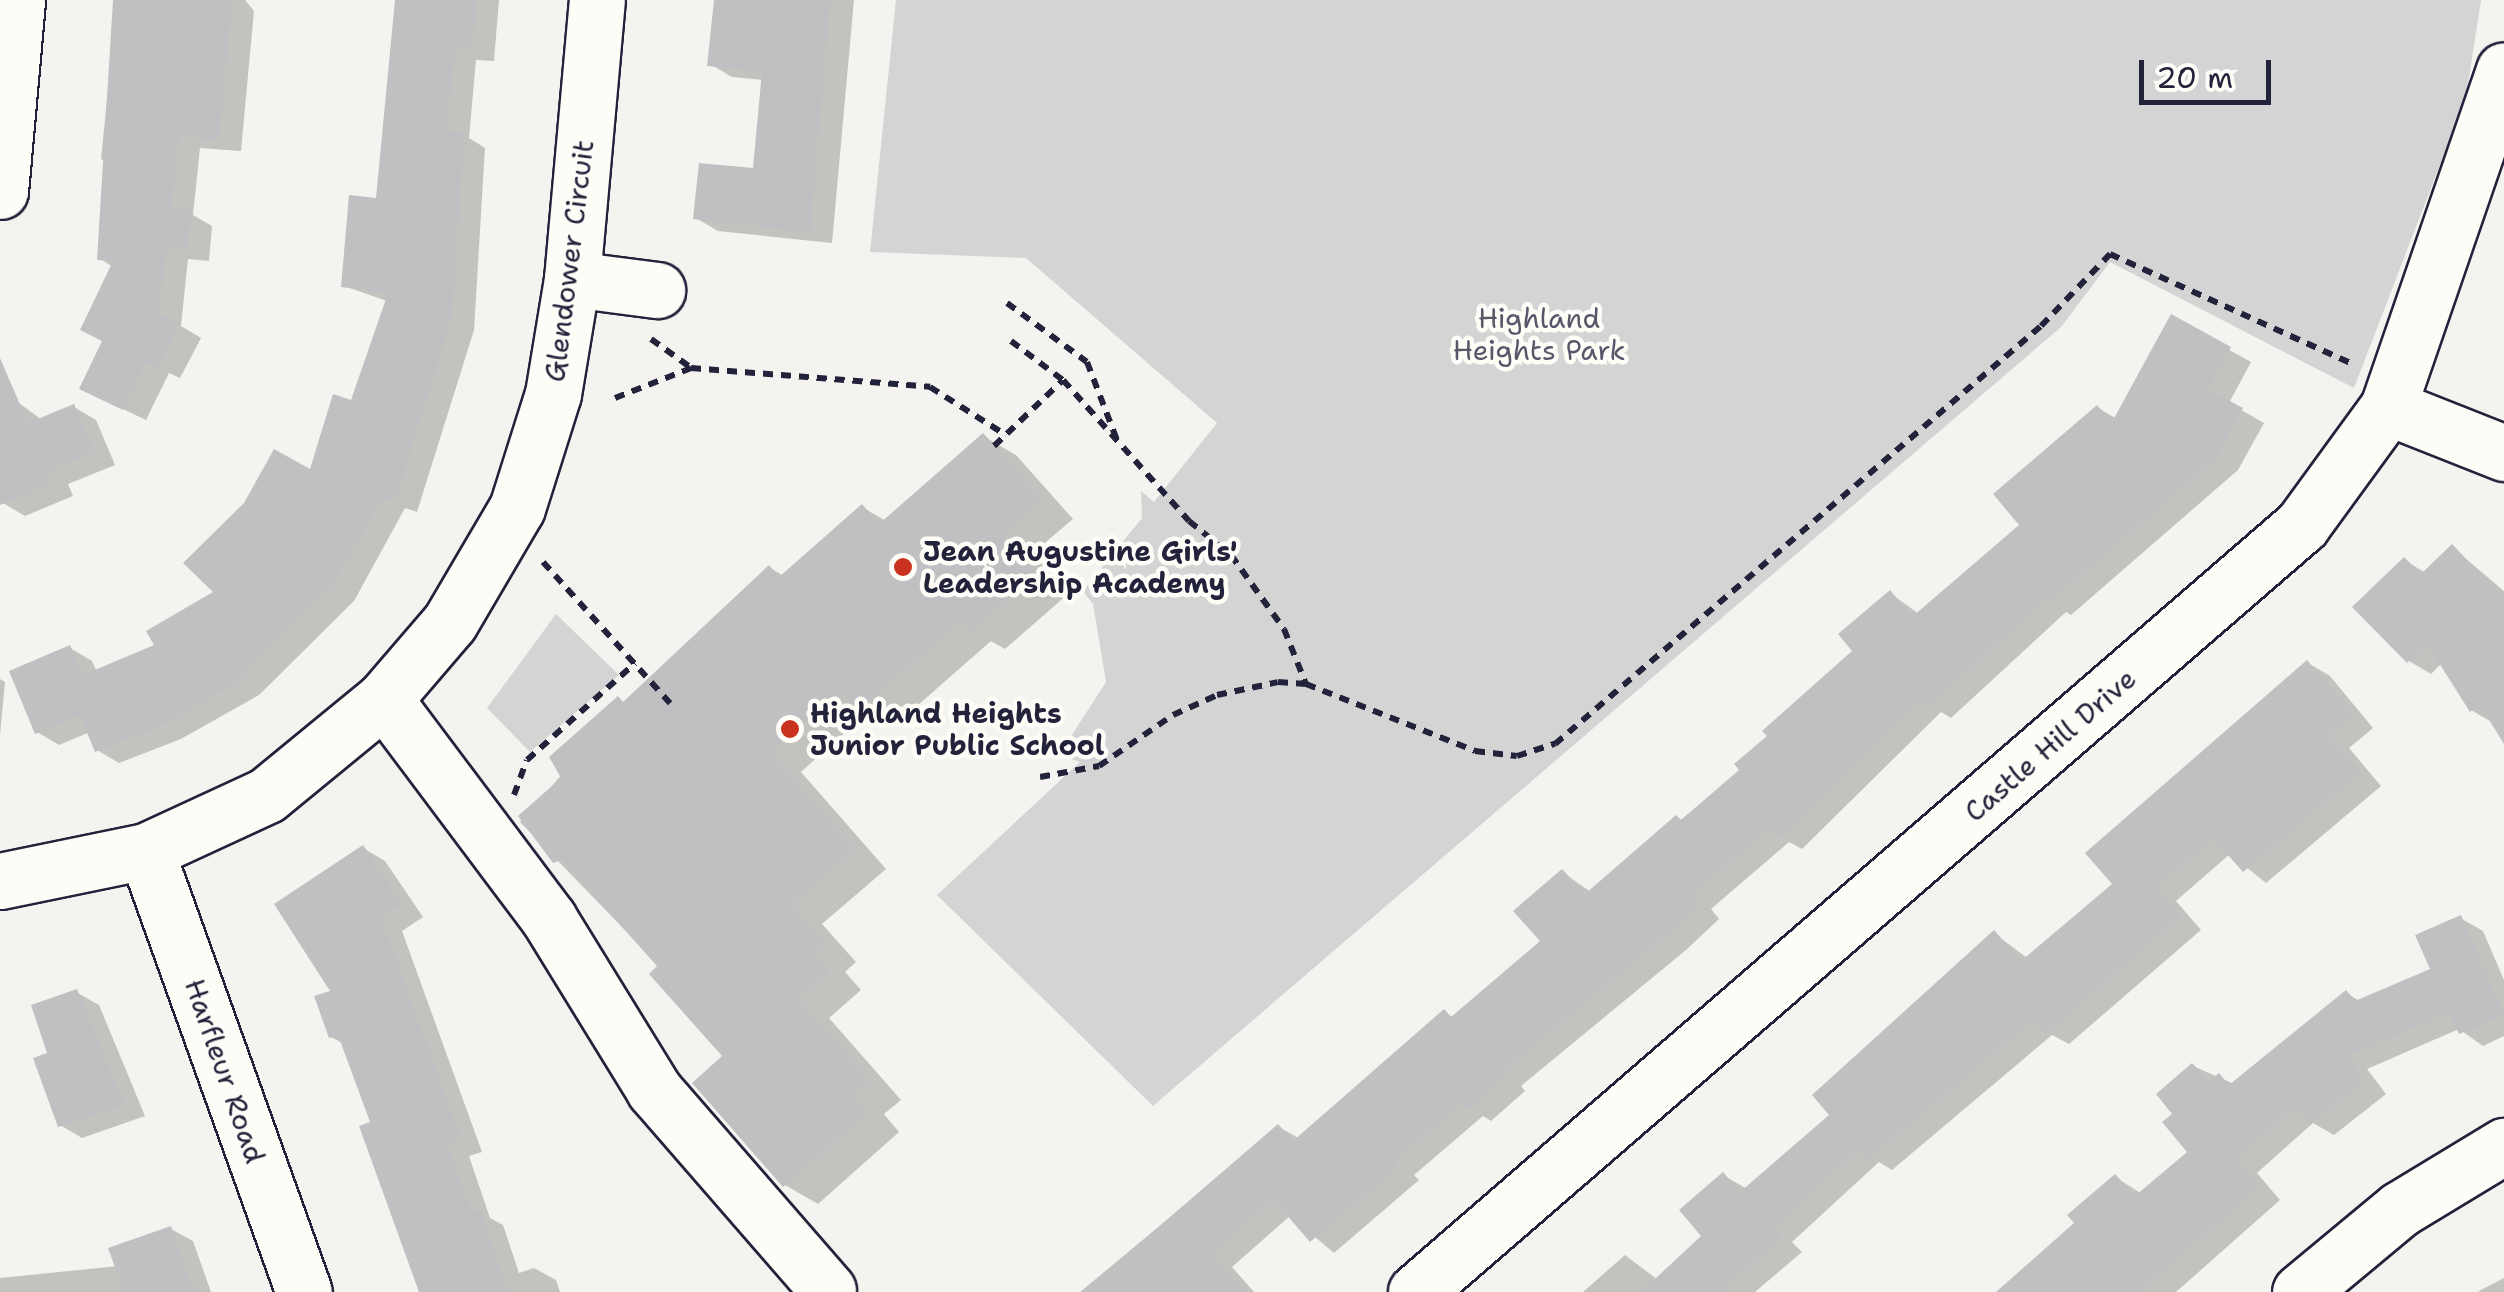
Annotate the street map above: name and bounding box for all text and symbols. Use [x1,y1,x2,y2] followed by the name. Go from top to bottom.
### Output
[2144,40,2276,102] scale bar
[2156,57,2233,98] text: 20 m
[537,138,601,384] street label: Glendower Circuit
[1452,301,1626,367] park label: Highland Heights Park
[923,534,1238,600] place label: Jean Augustine Girls' Leadership Academy
[892,556,914,578] marker: Jean Augustine Girls' Leadership Academy
[1957,661,2143,829] street label: Castle Hill Drive
[810,696,1105,762] place label: Highland Heights Junior Public School
[779,718,801,740] marker: Highland Heights Junior Public School
[178,974,272,1168] street label: Harfleur Road

